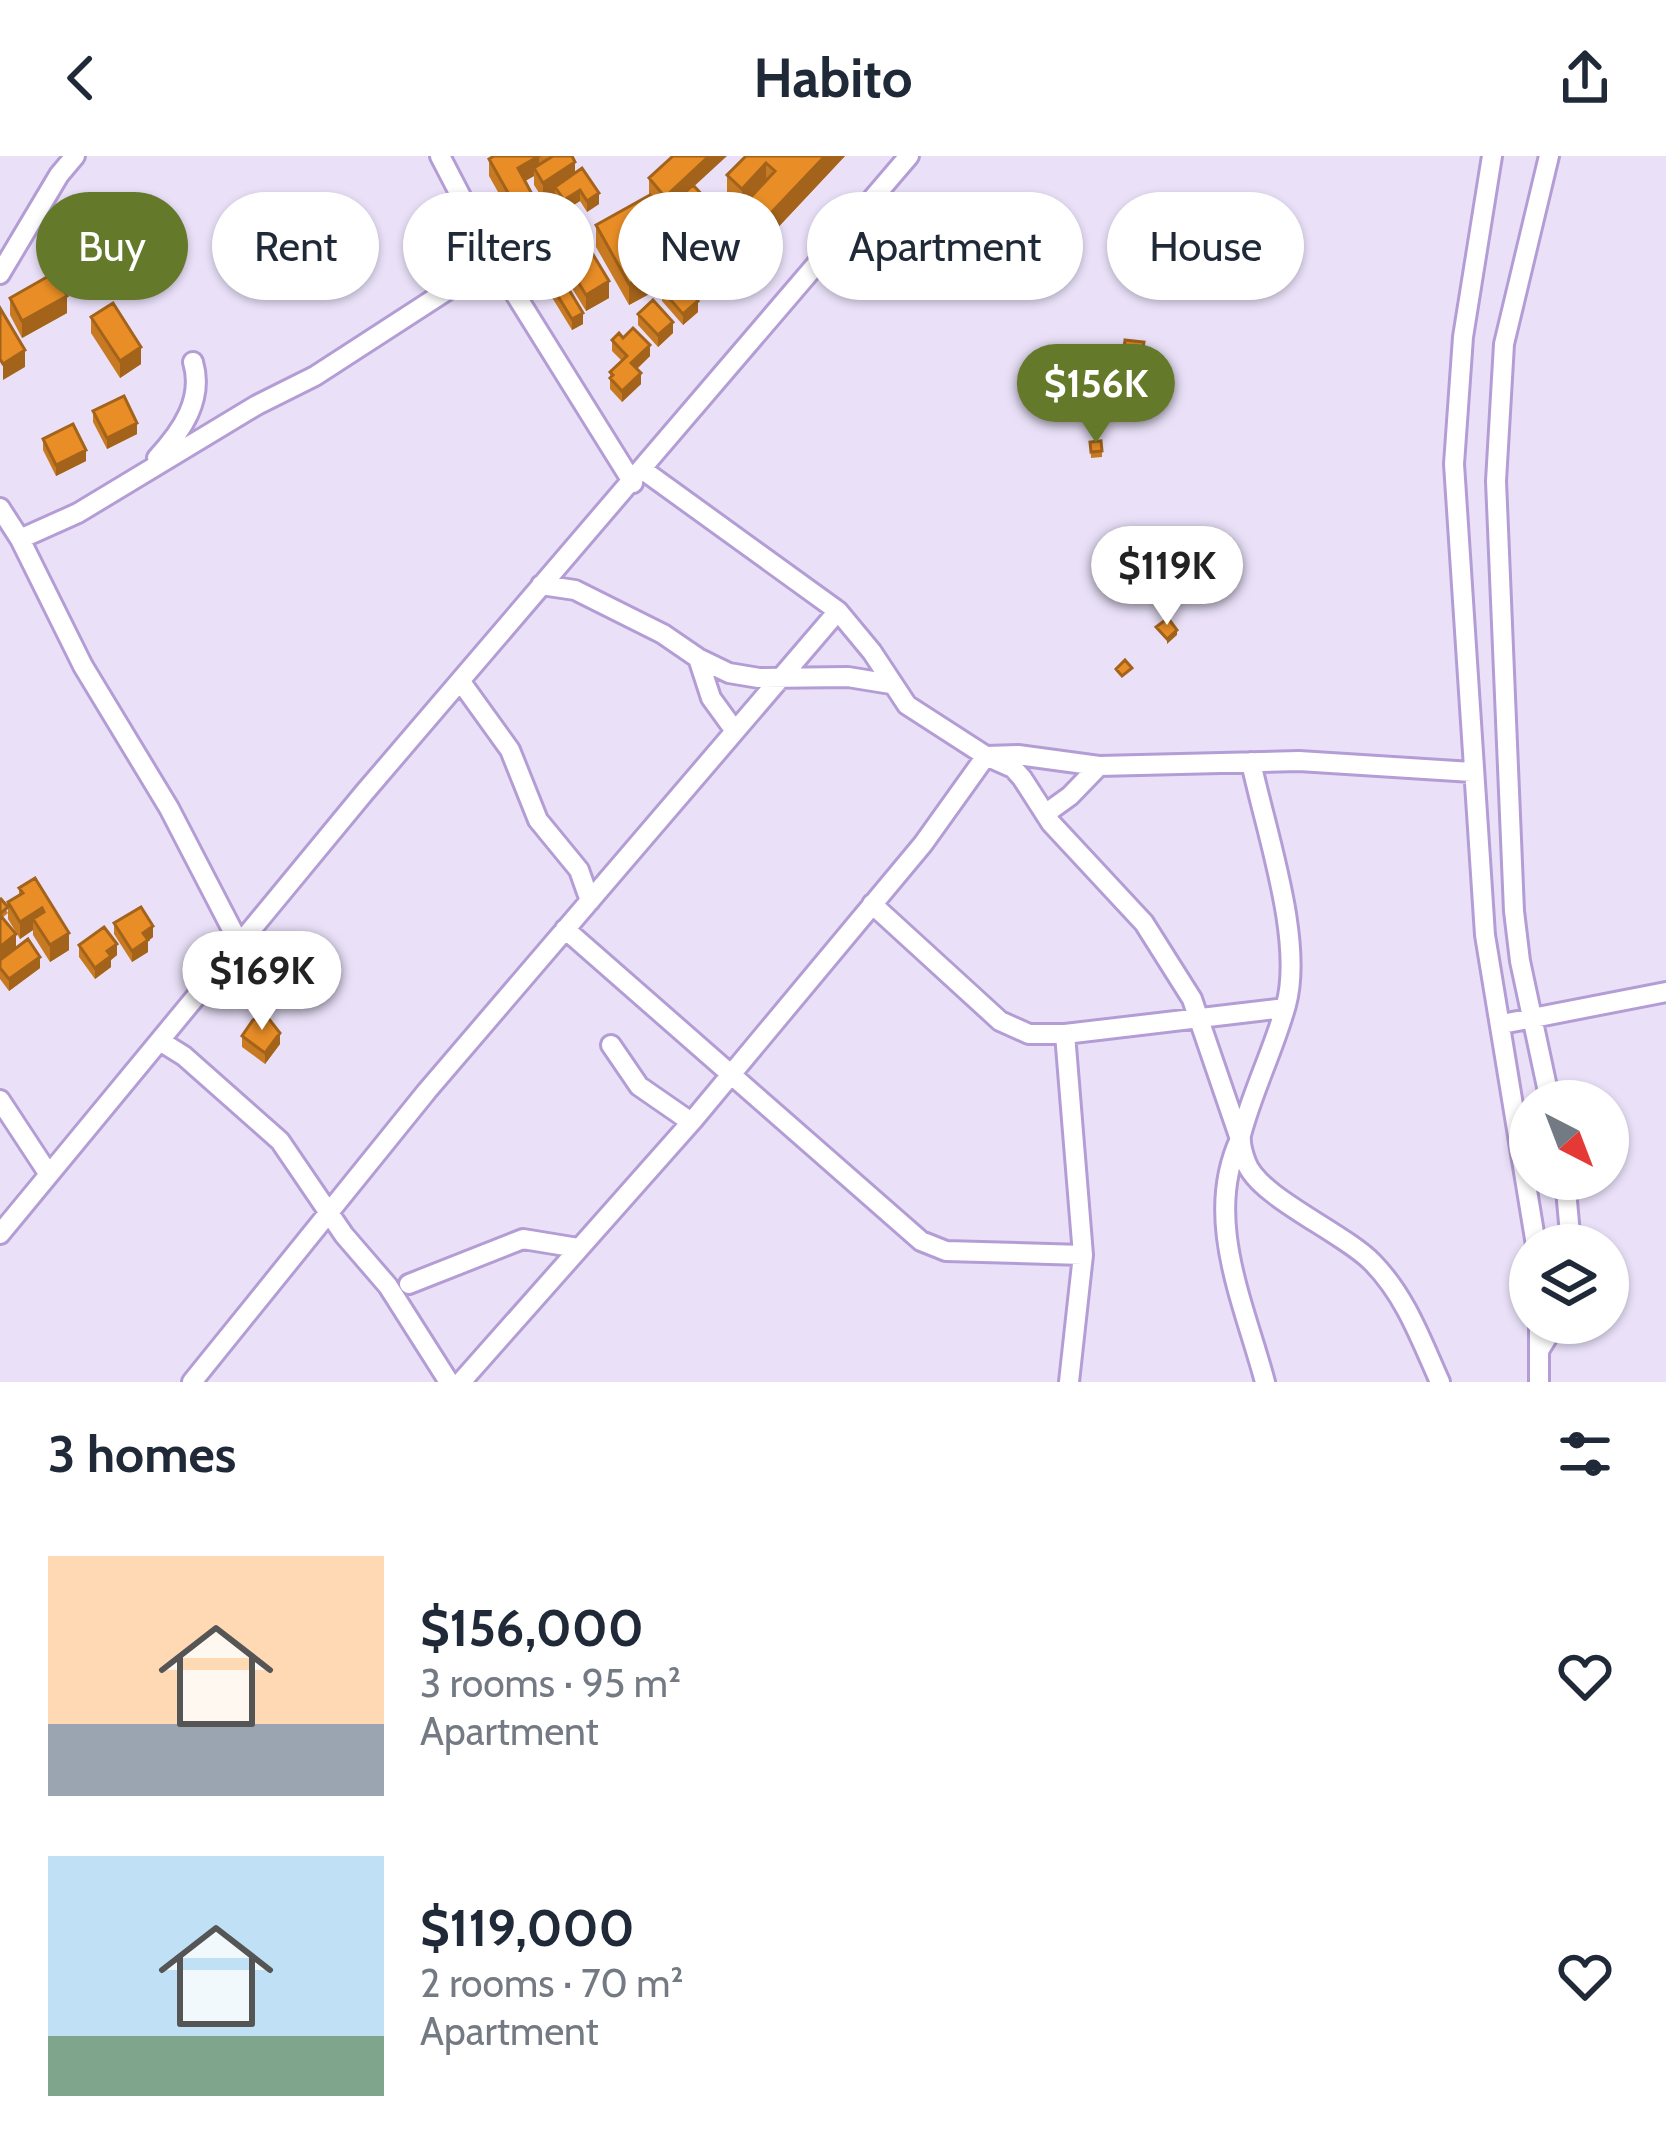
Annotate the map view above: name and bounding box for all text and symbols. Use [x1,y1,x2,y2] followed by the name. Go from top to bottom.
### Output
[48,45,114,111] icon: back
[754,45,912,111] text: Habito
[1552,45,1618,111] icon: share
[36,192,188,300] chip: Buy
[212,192,379,300] chip: Rent
[403,192,594,300] chip: Filters
[618,192,783,300] chip: New
[807,192,1083,300] chip: Apartment
[1107,192,1304,300] chip: House
[1012,344,1180,446] pin: $156K
[1044,359,1148,407] text: $156K
[1083,526,1251,628] pin: $119K
[1118,541,1216,589] text: $119K
[178,931,346,1033] pin: $169K
[209,946,315,994] text: $169K
[1509,1080,1629,1200] north arrow
[1509,1080,1629,1344] map controls
[1509,1224,1629,1344] button: layers
[1552,1421,1618,1487] icon: filters
[48,1423,236,1485] text: 3 homes
[420,1597,644,1659] text: $156,000
[144,1604,288,1748] icon: home
[1552,1643,1618,1709] icon: heart
[420,1659,681,1707] text: 3 rooms · 95 m²
[420,1707,599,1755] text: Apartment
[420,1897,634,1959] text: $119,000
[144,1904,288,2048] icon: home
[1552,1943,1618,2009] icon: heart
[420,1959,684,2007] text: 2 rooms · 70 m²
[420,2007,599,2055] text: Apartment

